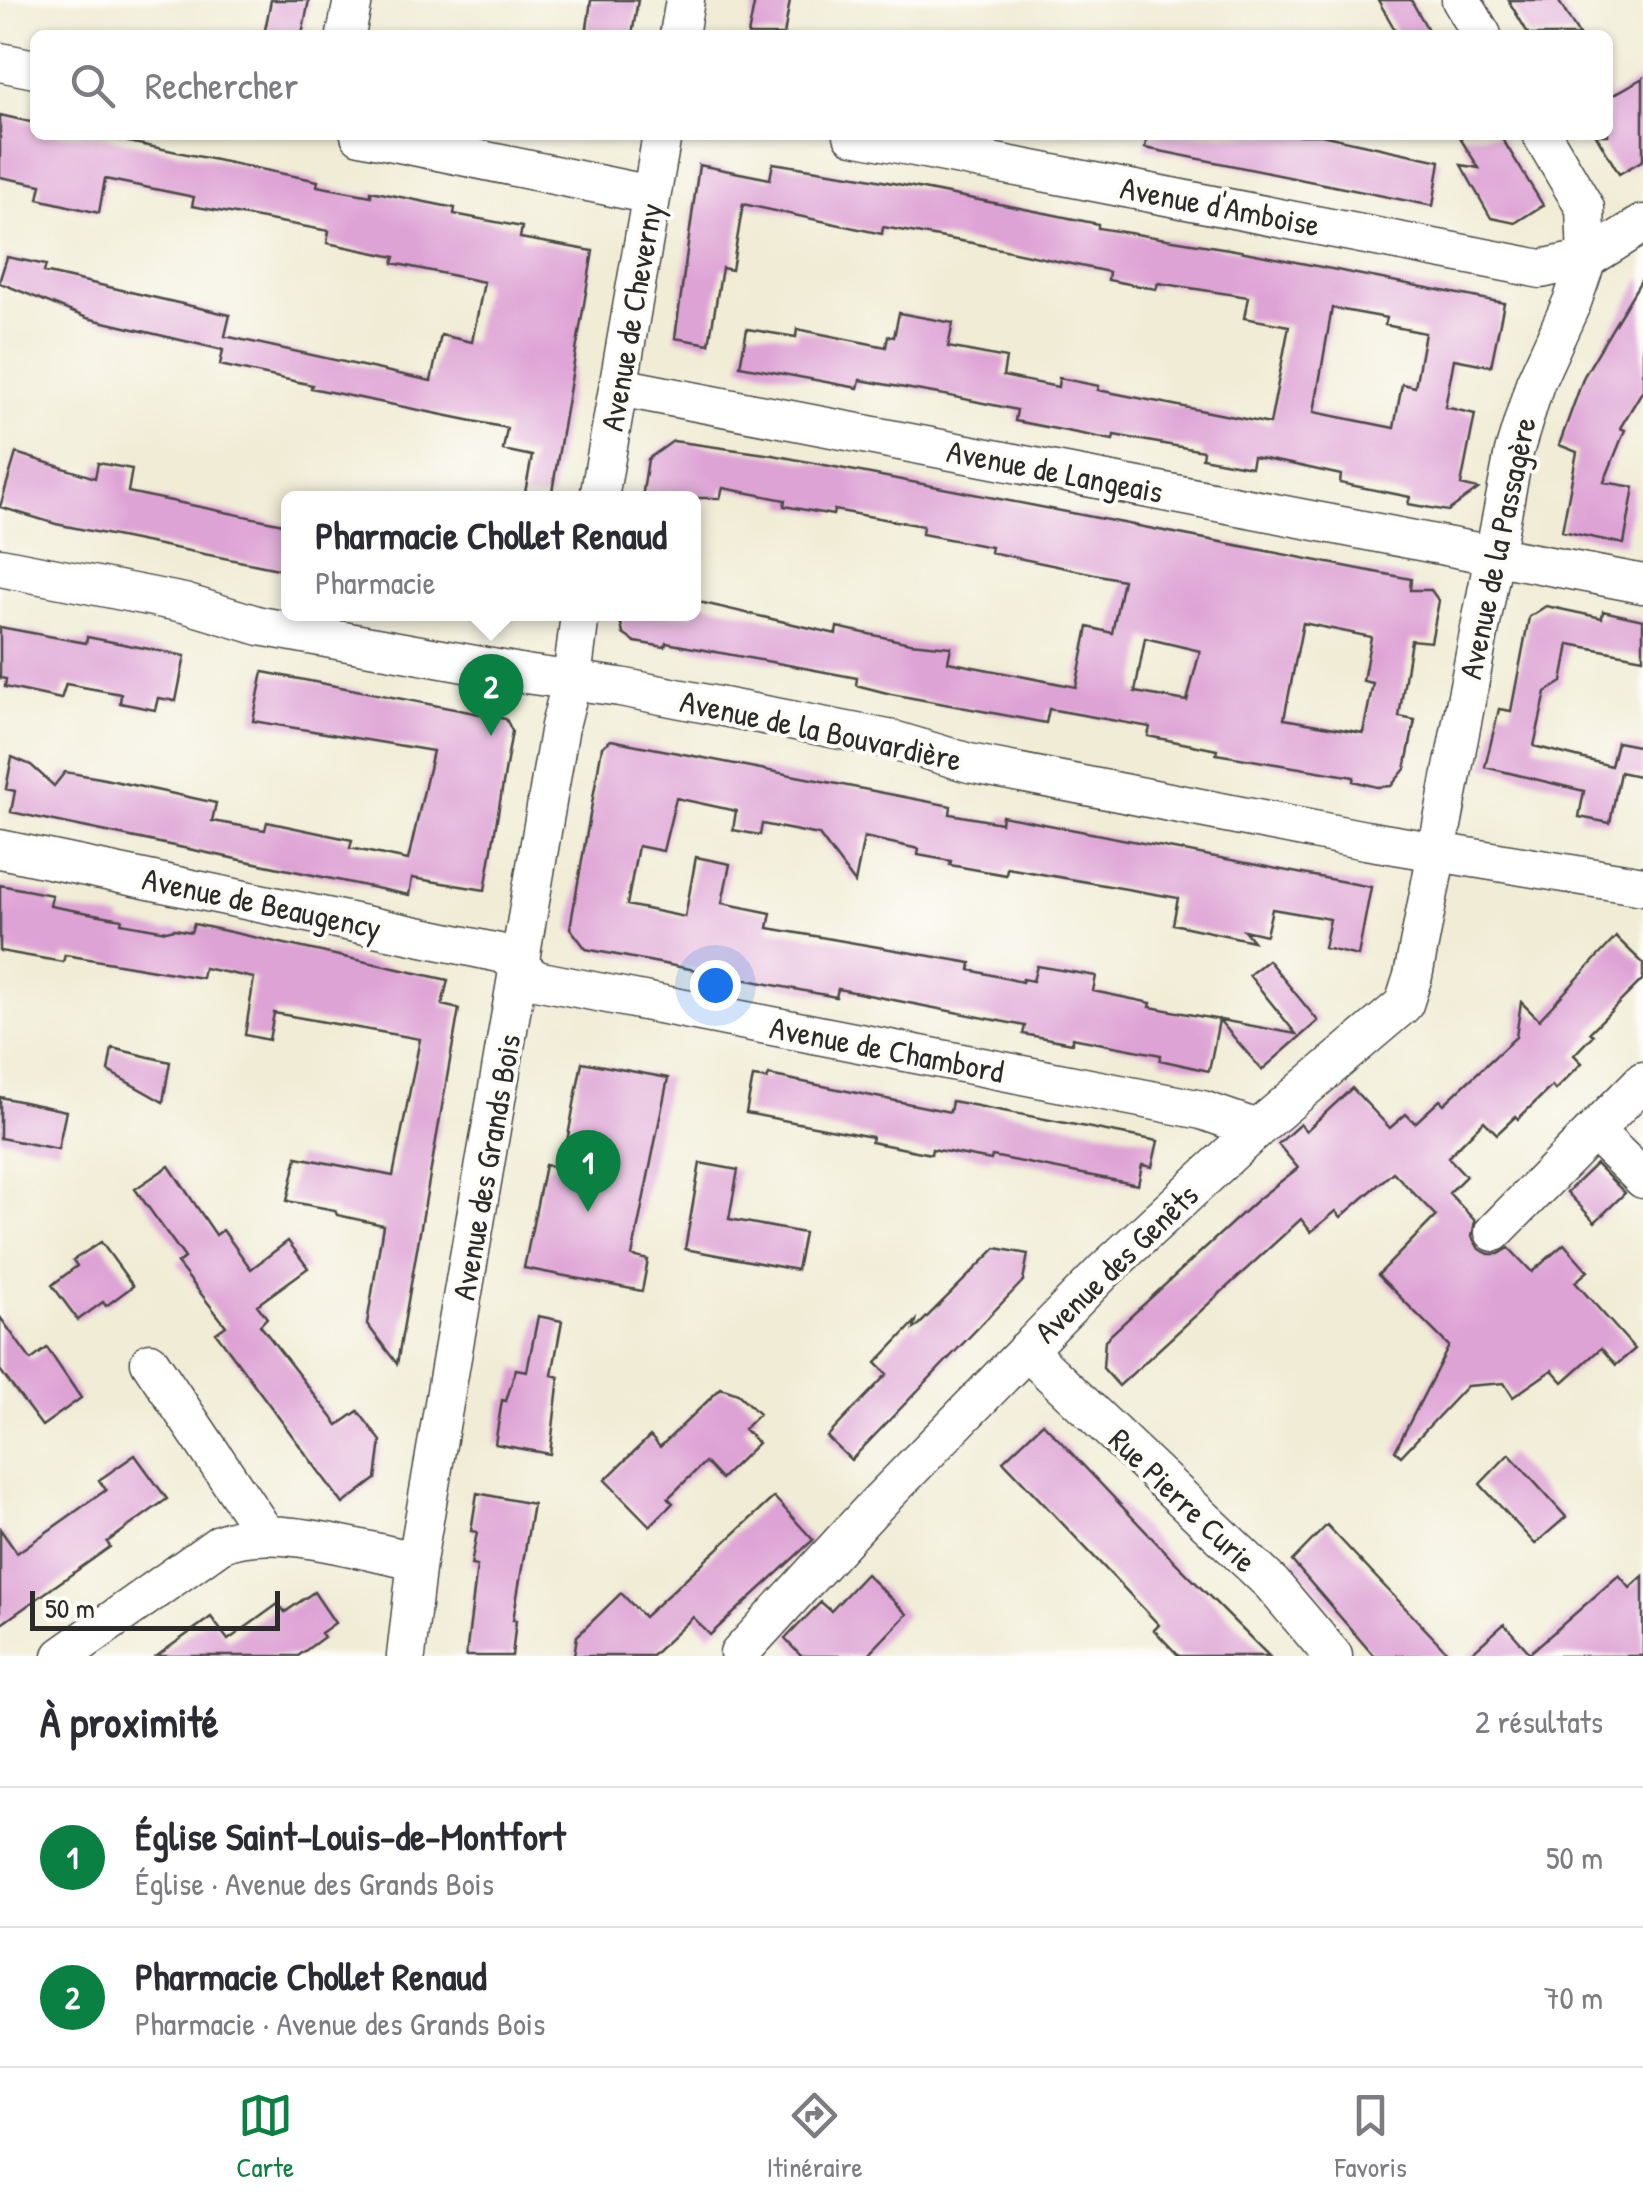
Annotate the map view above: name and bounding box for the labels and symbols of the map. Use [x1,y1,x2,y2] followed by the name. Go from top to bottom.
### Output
[1117,166,1323,246] street label: Avenue d'Amboise
[590,200,672,434] street label: Avenue de Cheverny
[1448,413,1546,683] street label: Avenue de la Passagère
[943,429,1167,513] street label: Avenue de Langeais
[458,654,524,736] pin: 2
[676,679,966,781] street label: Avenue de la Bouvardière
[139,857,385,949] street label: Avenue de Beaugency
[690,960,741,1011] your location
[766,1005,1008,1093] street label: Avenue de Chambord
[441,1031,531,1303] street label: Avenue des Grands Bois
[556,1130,620,1212] pin: 1
[1025,1174,1207,1352] street label: Avenue des Genêts
[1100,1419,1266,1582] street label: Rue Pierre Curie
[30,1586,280,1630] scale bar

